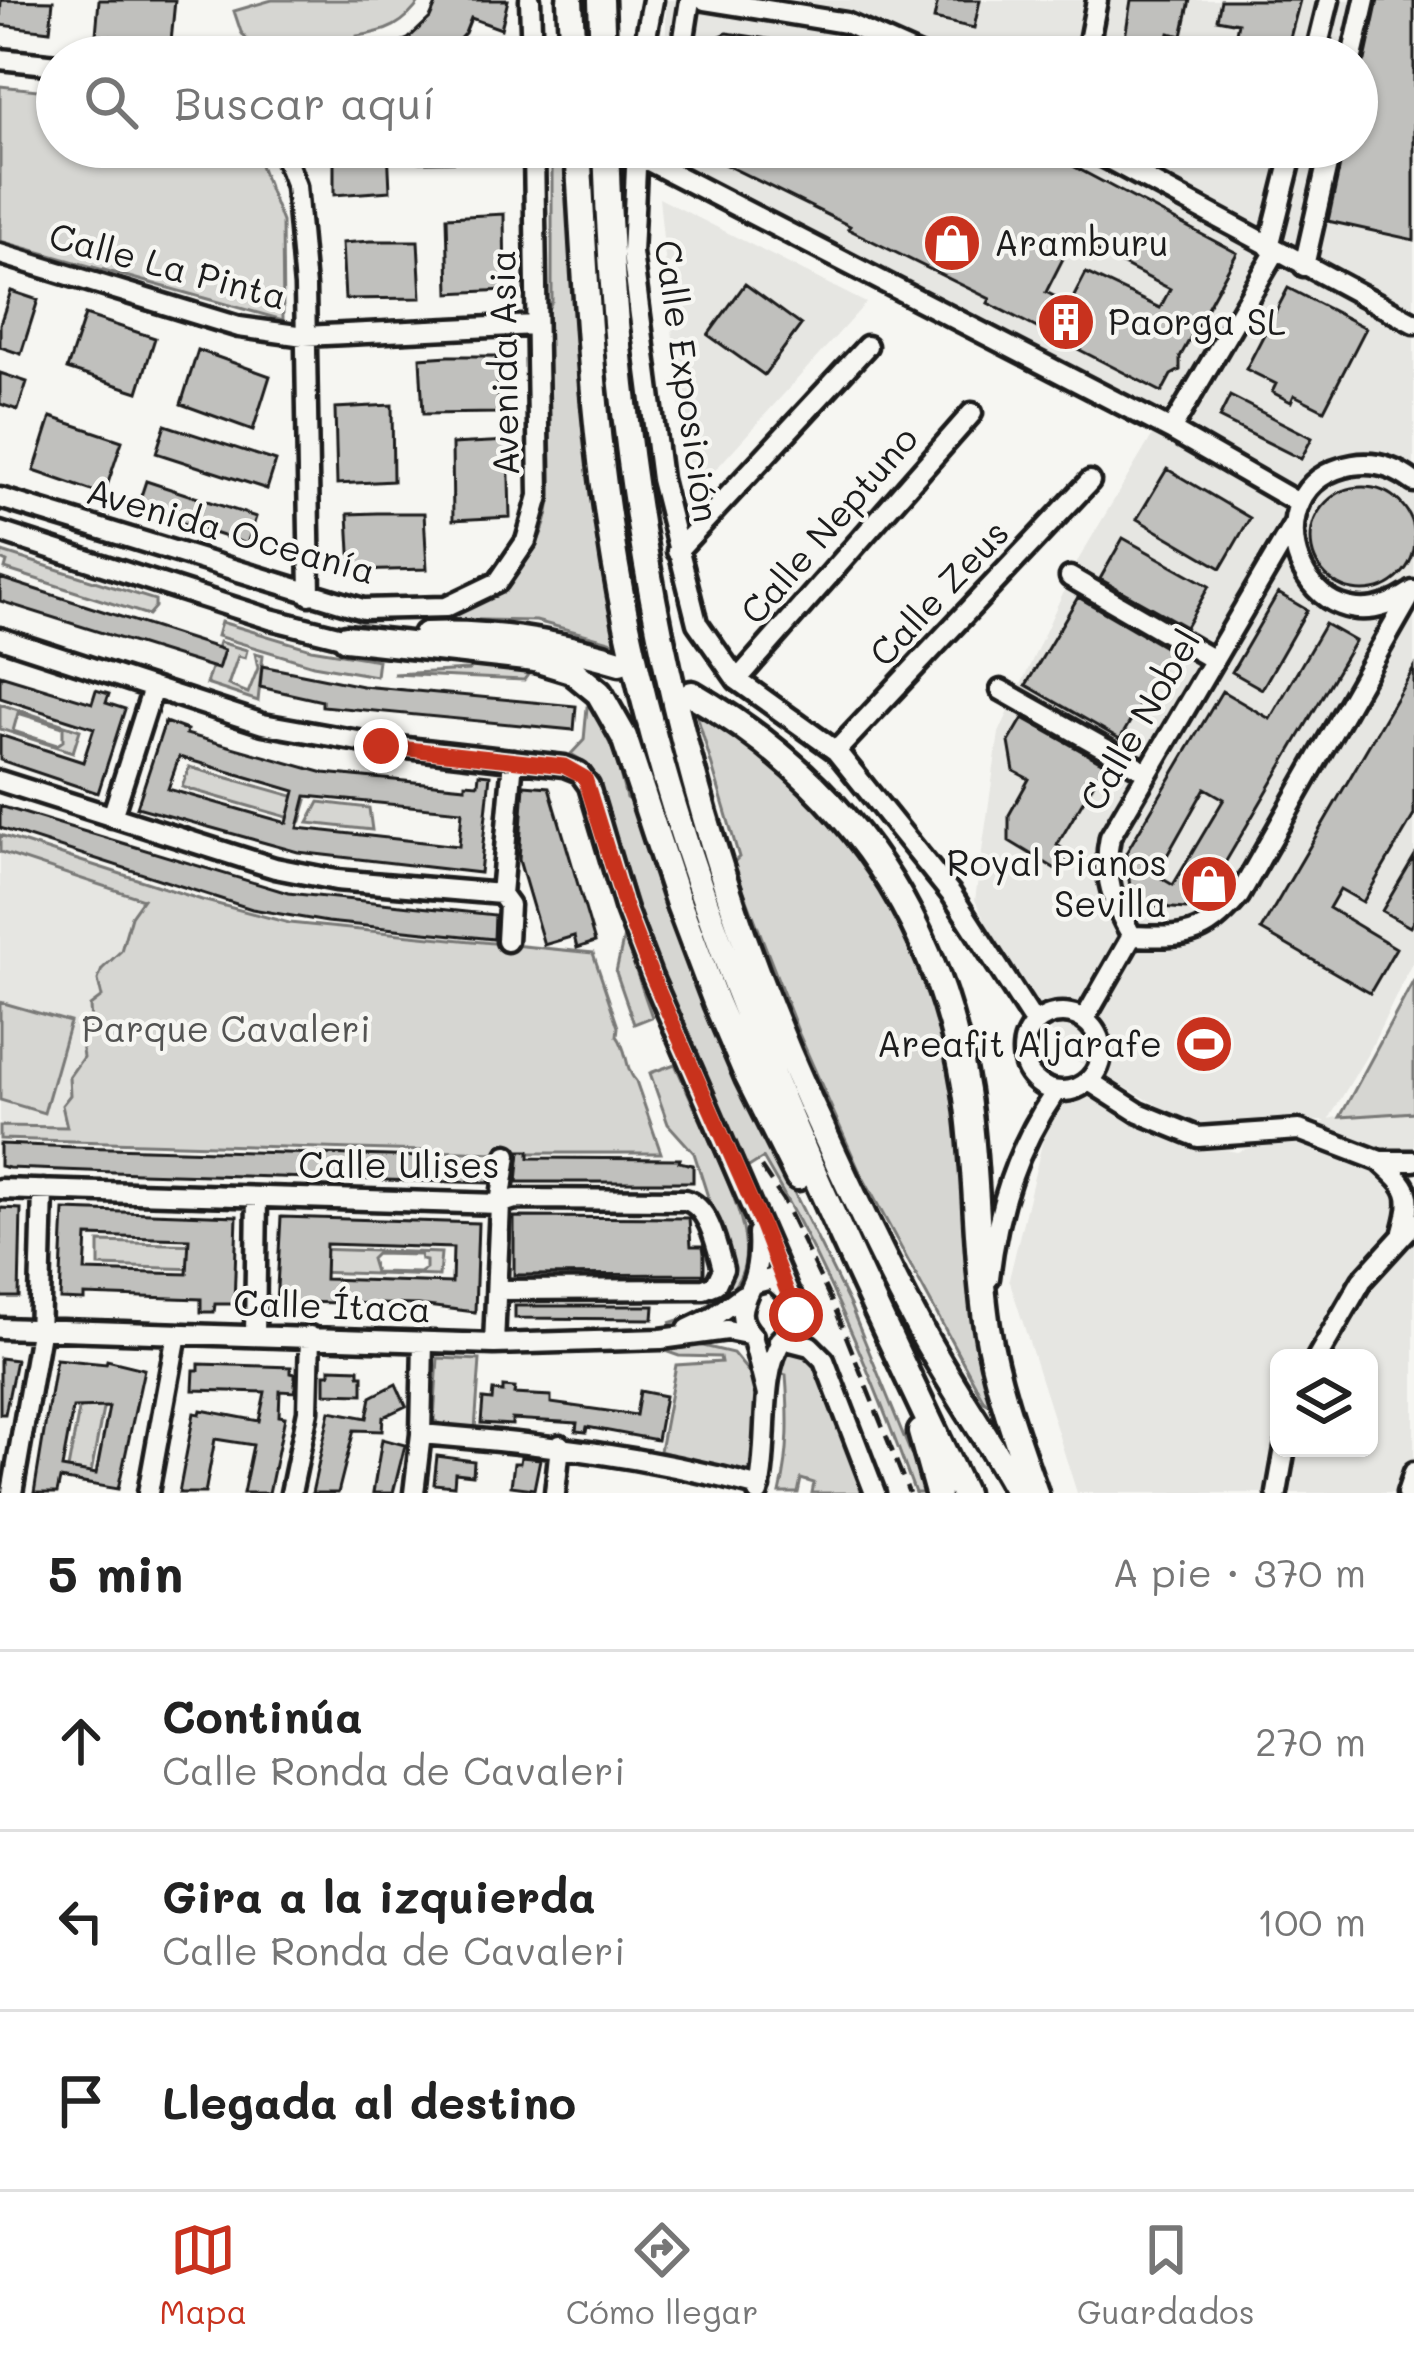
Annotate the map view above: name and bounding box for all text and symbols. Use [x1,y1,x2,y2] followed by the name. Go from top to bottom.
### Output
[36,36,1378,168] search box
[78,69,144,135] icon: search
[174,73,436,131] text: Buscar aquí
[44,210,292,319] street label: Calle La Pinta
[921,212,983,274] shop icon: Aramburu
[994,218,1169,265] place label: Aramburu
[645,237,732,525] street label: Calle Exposición
[477,250,528,477] street label: Avenida Asia
[1035,291,1097,353] building icon: Paorga SL
[1108,297,1286,344] place label: Paorga SL
[729,415,927,633] street label: Calle Neptuno
[81,466,381,593] street label: Avenida Oceanía
[858,509,1018,675] street label: Calle Zeus
[1068,620,1210,819] street label: Calle Nobel
[354,719,408,773] route end
[947,838,1167,926] place label: Royal Pianos Sevilla
[1178,853,1240,915] shop icon: Royal Pianos Sevilla
[81,1004,371,1051] park label: Parque Cavaleri
[1173,1013,1235,1075] sports icon: Areafit Aljarafe
[877,1019,1162,1066] place label: Areafit Aljarafe
[298,1140,500,1187] street label: Calle Ulises
[232,1278,432,1331] street label: Calle Ítaca
[769,1288,823,1342] route start
[1270,1349,1378,1457] map controls
[1270,1349,1378,1457] button: layers
[48,1538,183,1605] text: 5 min
[1112,1546,1366,1597] text: A pie · 370 m
[162,1686,363,1744] text: Continúa
[48,1708,114,1774] icon: ahead
[1255,1715,1366,1766] text: 270 m
[162,1744,625,1795] text: Calle Ronda de Cavaleri
[162,1866,596,1924] text: Gira a la izquierda
[48,1888,114,1954] icon: left
[1257,1895,1366,1946] text: 100 m
[162,1924,625,1975] text: Calle Ronda de Cavaleri
[48,2068,114,2134] icon: arrive
[162,2072,576,2130] text: Llegada al destino
[159,2217,247,2332] tab: Mapa
[566,2217,758,2332] tab: Cómo llegar
[1077,2217,1255,2332] tab: Guardados

